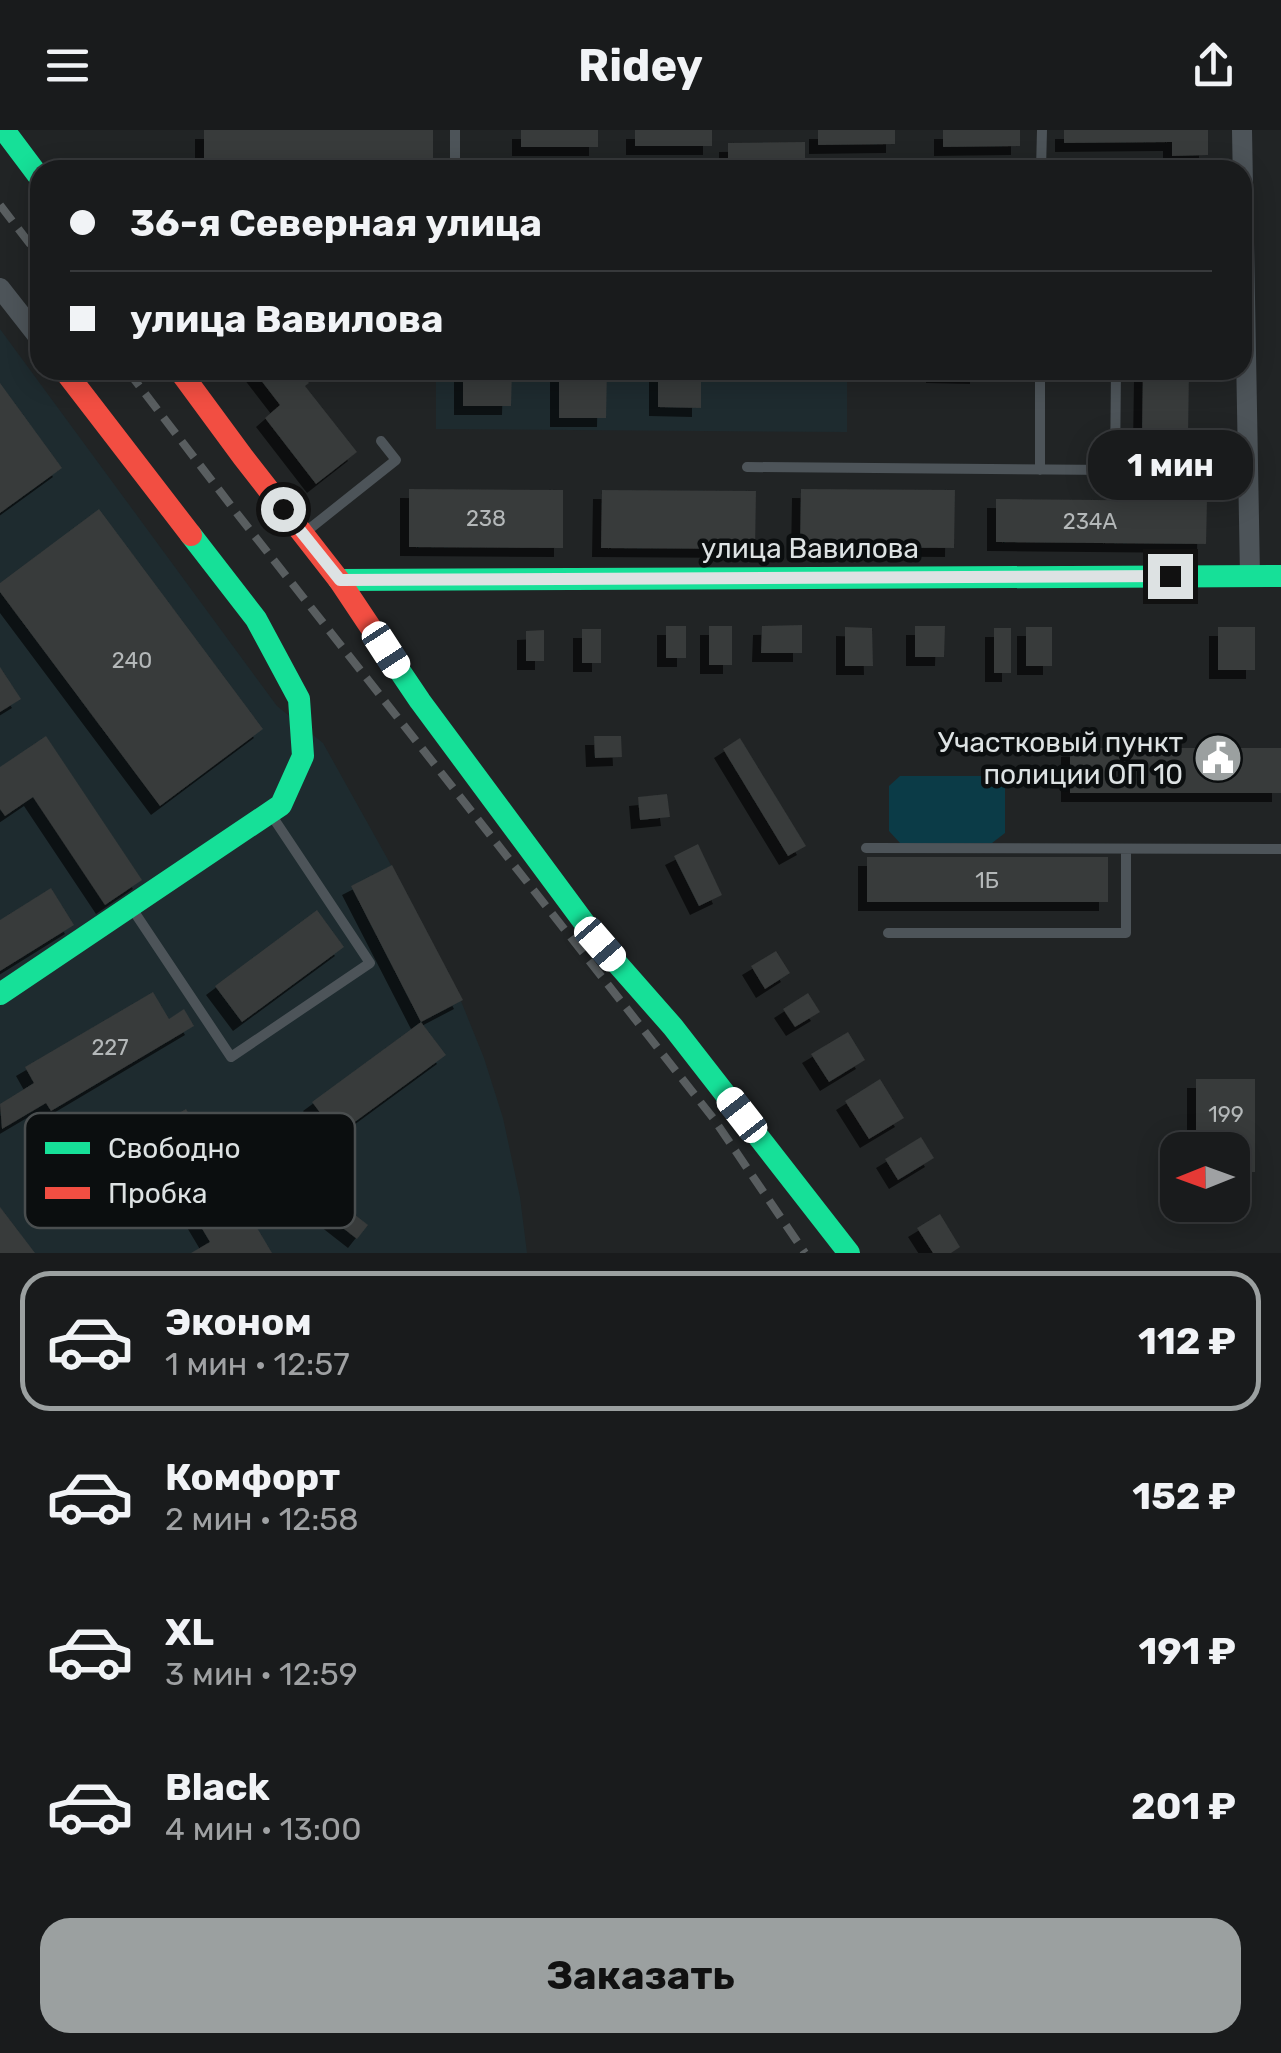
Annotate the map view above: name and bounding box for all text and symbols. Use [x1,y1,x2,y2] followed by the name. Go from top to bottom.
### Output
[40,38,95,93] icon: menu
[1186,38,1241,93] icon: share
[578,39,703,92] text: Ridey
[130,200,542,246] text: 36-я Северная улица
[130,296,444,342] text: улица Вавилова
[1088,431,1252,501] callout: 1 мин
[1127,446,1214,484] text: 1 мин
[261,487,306,532] route start
[466,505,506,532] house number: 238
[1063,508,1118,535] house number: 234А
[701,532,919,565] street label: улица Вавилова
[1148,554,1193,599] route end
[357,617,415,683] car
[112,647,152,674] house number: 240
[938,726,1183,791] place label: Участковый пункт полиции ОП 10
[1192,732,1244,784] public building icon: Участковый пункт полиции ОП 10
[975,867,999,894] house number: 1Б
[569,912,631,976] car
[91,1034,129,1061] house number: 227
[712,1082,772,1148] car
[1208,1101,1244,1128] house number: 199
[25,1113,355,1228] legend
[108,1132,241,1165] text: Свободно
[1160,1132,1250,1222] north arrow
[1160,1132,1250,1222] map controls
[108,1177,208,1210] text: Пробка
[45,1296,135,1386] icon: car
[165,1299,312,1345] text: Эконом
[1138,1318,1236,1364] text: 112 ₽
[165,1345,350,1383] text: 1 мин · 12:57
[45,1451,135,1541] icon: car
[165,1454,340,1500] text: Комфорт
[1132,1473,1236,1519] text: 152 ₽
[165,1500,359,1538] text: 2 мин · 12:58
[45,1606,135,1696] icon: car
[165,1609,214,1655] text: XL
[1138,1628,1236,1674] text: 191 ₽
[165,1655,358,1693] text: 3 мин · 12:59
[45,1761,135,1851] icon: car
[165,1764,270,1810] text: Black
[1131,1783,1236,1829] text: 201 ₽
[165,1810,362,1848] text: 4 мин · 13:00
[40,1918,1241,2033] button: Заказать

